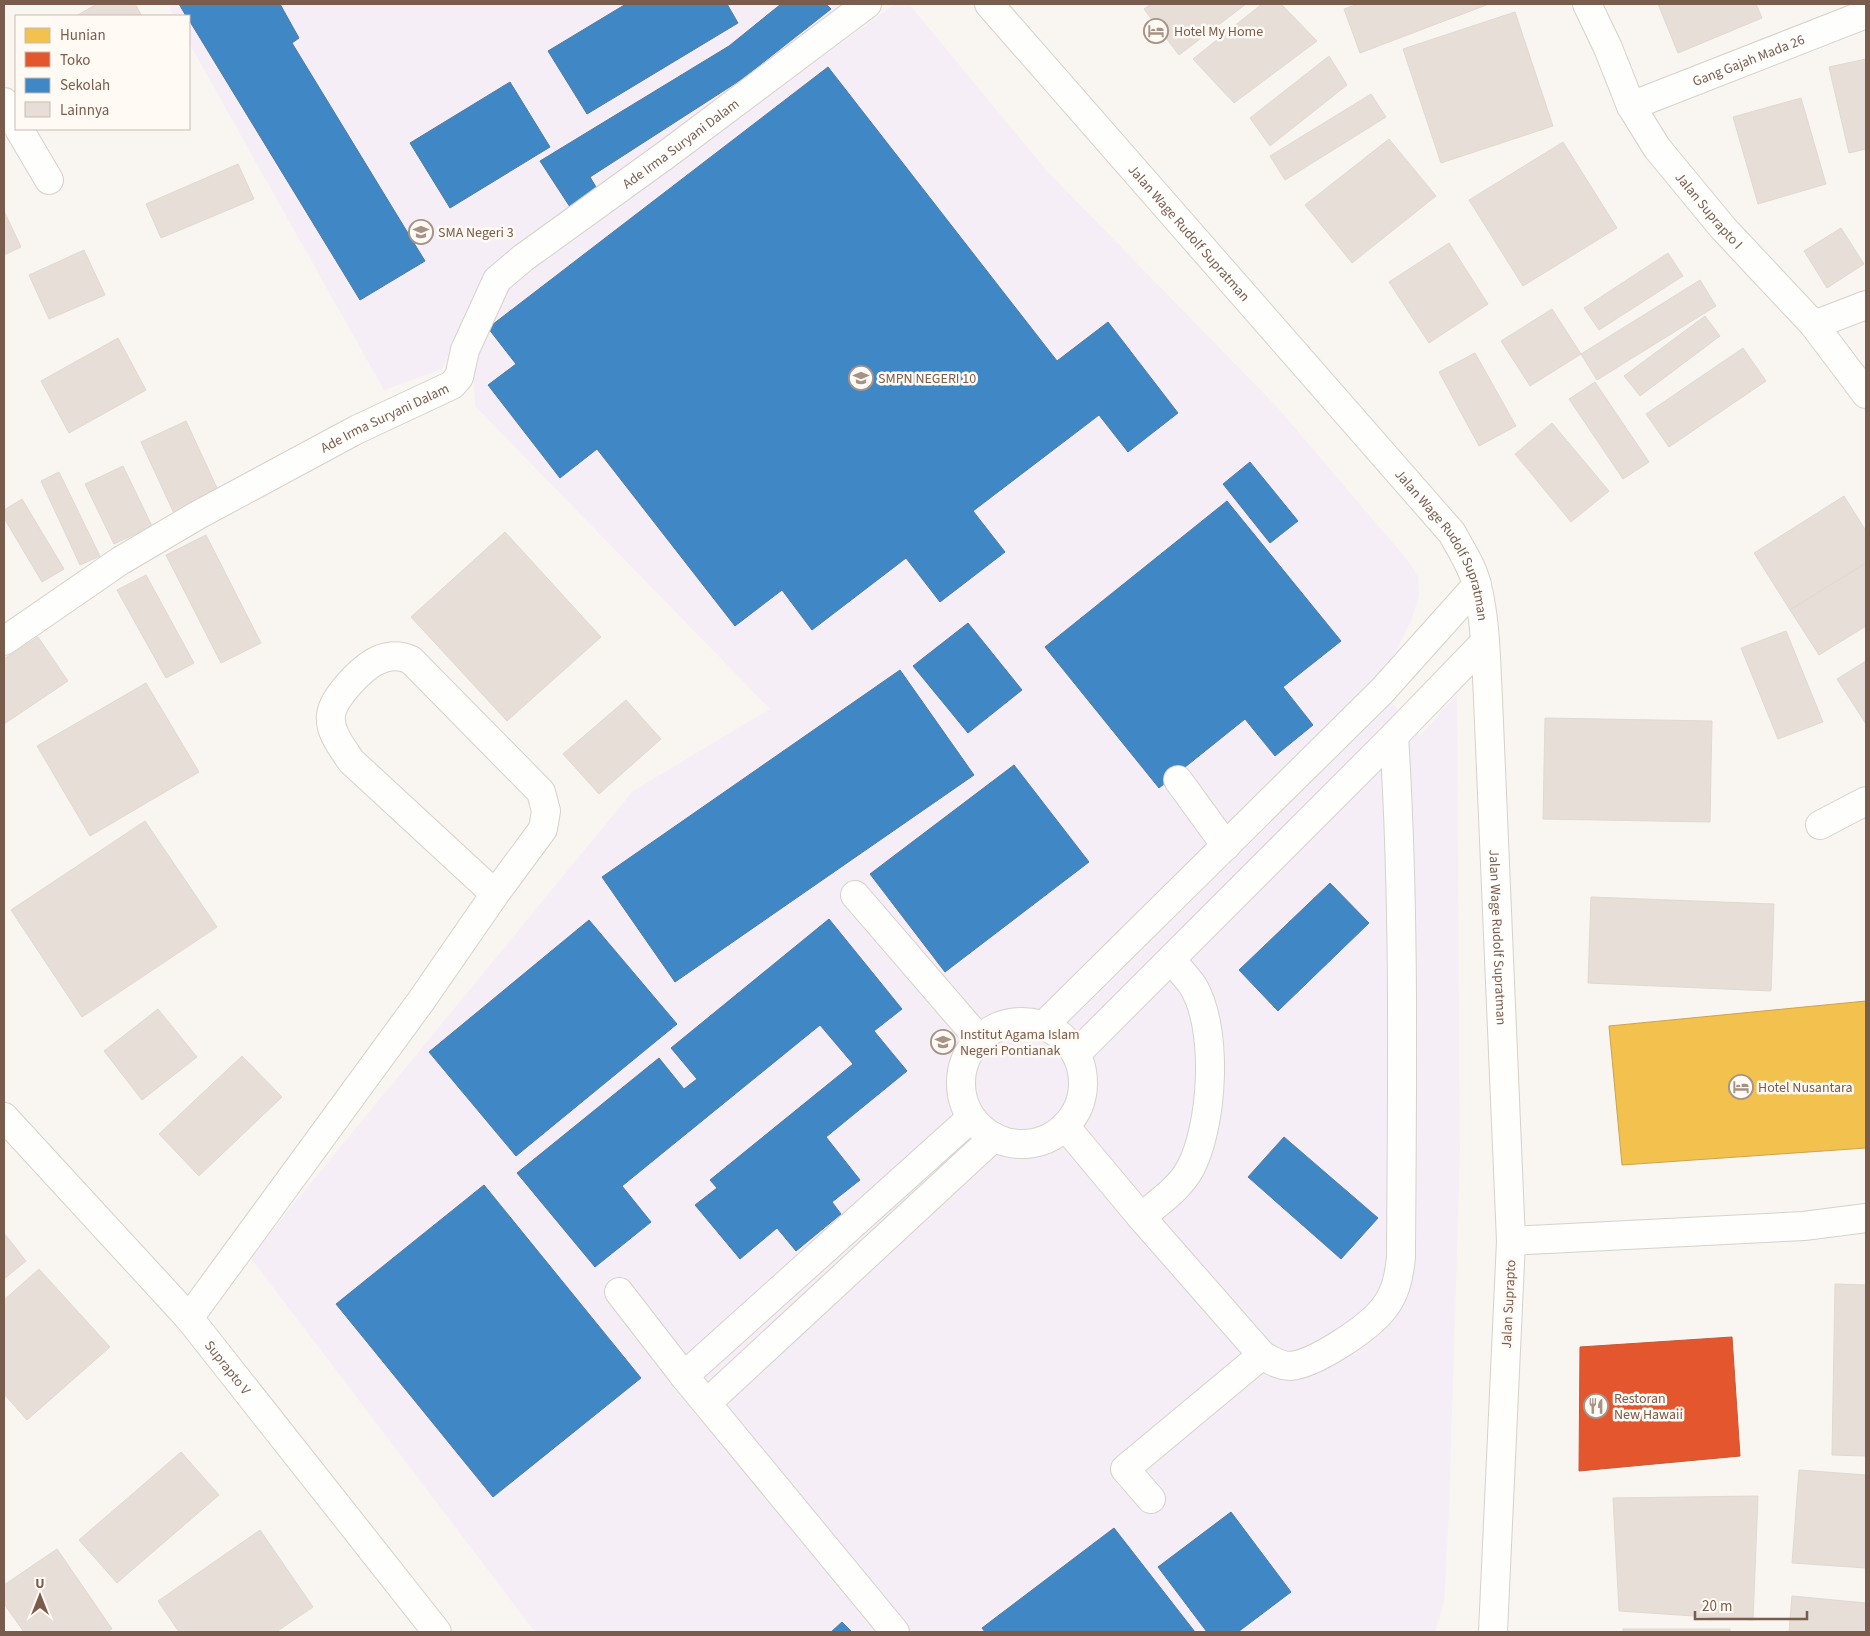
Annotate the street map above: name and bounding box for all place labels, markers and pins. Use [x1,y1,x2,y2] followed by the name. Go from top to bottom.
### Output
[1143,18,1169,44] hotel icon: Hotel My Home
[1174,22,1263,42] place label: Hotel My Home
[408,219,434,245] school or university icon: SMA Negeri 3
[438,223,514,243] place label: SMA Negeri 3
[848,365,874,391] school or university icon: SMPN NEGERI 10
[878,369,976,389] place label: SMPN NEGERI 10
[960,1025,1080,1061] place label: Institut Agama Islam Negeri Pontianak
[930,1029,956,1055] school or university icon: Institut Agama Islam Negeri Pontianak
[1728,1074,1754,1100] hotel icon: Hotel Nusantara
[1758,1078,1853,1098] place label: Hotel Nusantara
[1614,1389,1683,1425] place label: Restoran New Hawaii
[1583,1393,1609,1419] restaurant icon: Restoran New Hawaii

